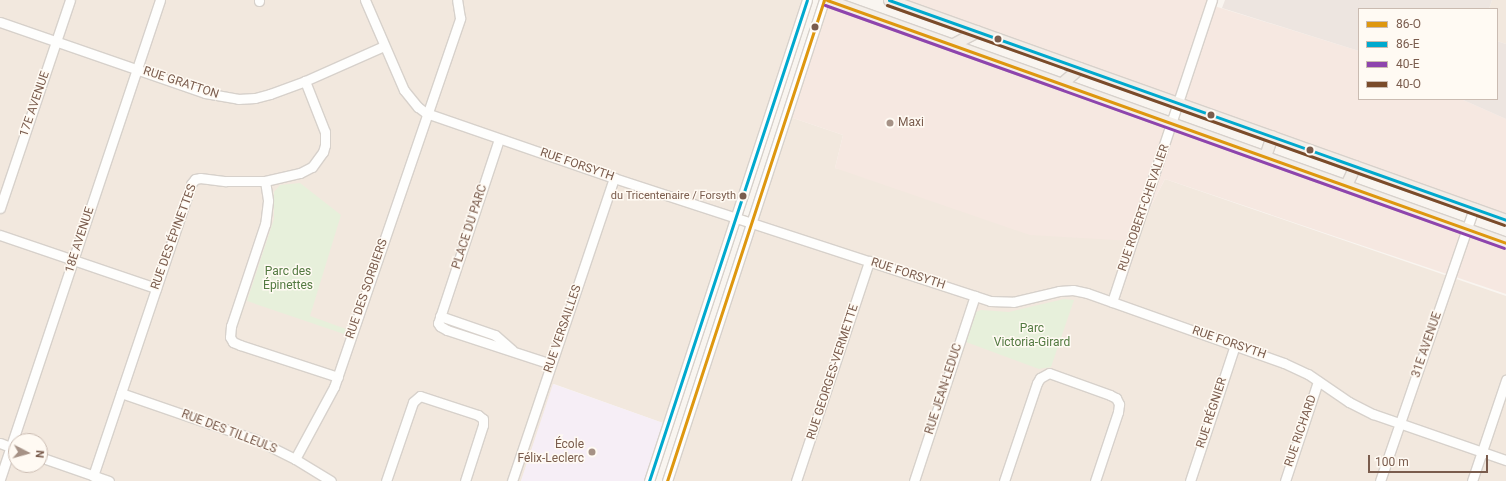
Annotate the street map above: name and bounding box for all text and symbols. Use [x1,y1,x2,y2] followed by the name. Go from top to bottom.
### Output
[1358,8,1498,100] legend
[1396,17,1421,31] text: 86-O
[810,22,820,32] unlabelled marker
[993,34,1003,44] unlabelled marker
[1396,37,1420,51] text: 86-E
[1396,57,1420,71] text: 40-E
[141,64,221,102] street label: RUE GRATTON
[17,69,53,139] street label: 17E AVENUE
[1396,77,1421,91] text: 40-O
[1206,110,1216,120] unlabelled marker
[898,116,924,130] place label: Maxi
[885,118,895,128] marker: Maxi
[1116,143,1172,273] street label: RUE ROBERT-CHEVALIER
[1305,145,1315,155] unlabelled marker
[538,146,616,184] street label: RUE FORSYTH
[148,182,200,292] street label: RUE DES ÉPINETTES
[450,183,490,271] street label: PLACE DU PARC
[611,189,736,203] place label: du Tricentenaire / Forsyth
[738,191,748,201] marker: du Tricentenaire / Forsyth
[63,205,97,275] street label: 18E AVENUE
[343,237,391,341] street label: RUE DES SORBIERS
[869,255,947,293] street label: RUE FORSYTH
[263,265,313,293] park label: Parc des Épinettes
[541,283,585,375] street label: RUE VERSAILLES
[804,302,862,442] street label: RUE GEORGES-VERMETTE
[1409,310,1445,380] street label: 31E AVENUE
[994,322,1070,350] park label: Parc Victoria-Girard
[1190,324,1268,362] street label: RUE FORSYTH
[922,342,966,436] street label: RUE JEAN-LEDUC
[1194,376,1230,450] street label: RUE RÉGNIER
[1282,393,1320,469] street label: RUE RICHARD
[179,407,279,457] street label: RUE DES TILLEULS
[8,433,48,473] north arrow
[517,438,584,466] place label: École Félix-Leclerc
[587,447,597,457] marker: École Félix-Leclerc
[1370,447,1490,473] scale bar
[33,450,46,459] text: N
[1375,455,1409,469] text: 100 m

